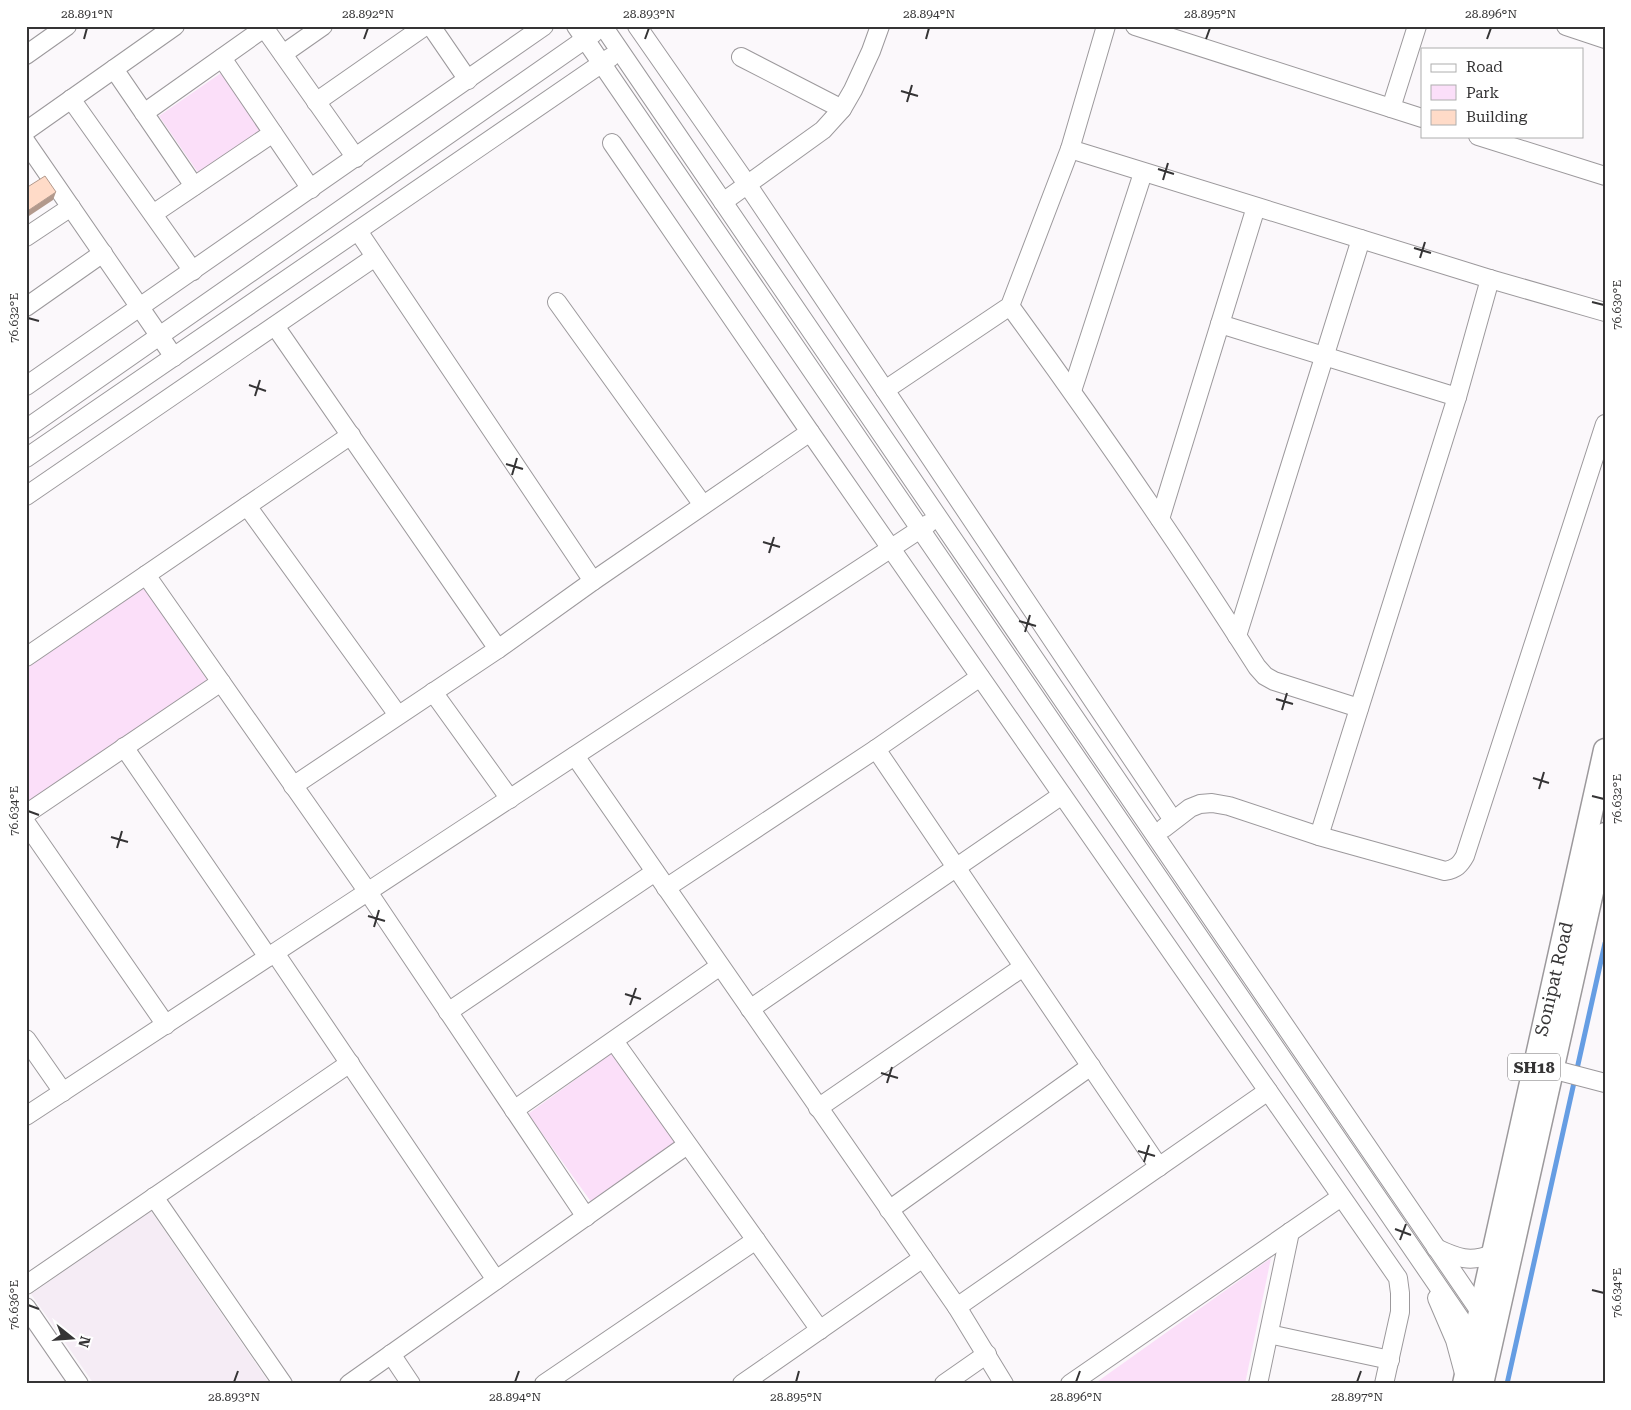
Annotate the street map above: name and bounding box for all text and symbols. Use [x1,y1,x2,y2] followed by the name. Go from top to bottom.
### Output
[61,7,113,21] text: 28.891°N
[342,7,394,21] text: 28.892°N
[623,7,675,21] text: 28.893°N
[903,7,955,21] text: 28.894°N
[1184,7,1236,21] text: 28.895°N
[1465,7,1517,21] text: 28.896°N
[1421,48,1584,138] legend
[1466,58,1503,76] text: Road
[1466,84,1500,102] text: Park
[1466,108,1528,126] text: Building
[1610,280,1624,330] text: 76.630°E
[7,293,21,343] text: 76.632°E
[1610,774,1624,824] text: 76.632°E
[7,786,21,836] text: 76.634°E
[1530,919,1577,1038] street label: Sonipat Road
[1508,1054,1560,1080] road number: SH18
[1610,1268,1624,1318] text: 76.634°E
[7,1280,21,1330] text: 76.636°E
[48,1312,98,1362] north arrow
[75,1334,94,1350] text: N
[208,1390,260,1404] text: 28.893°N
[489,1390,541,1404] text: 28.894°N
[770,1390,822,1404] text: 28.895°N
[1050,1390,1102,1404] text: 28.896°N
[1331,1390,1383,1404] text: 28.897°N

